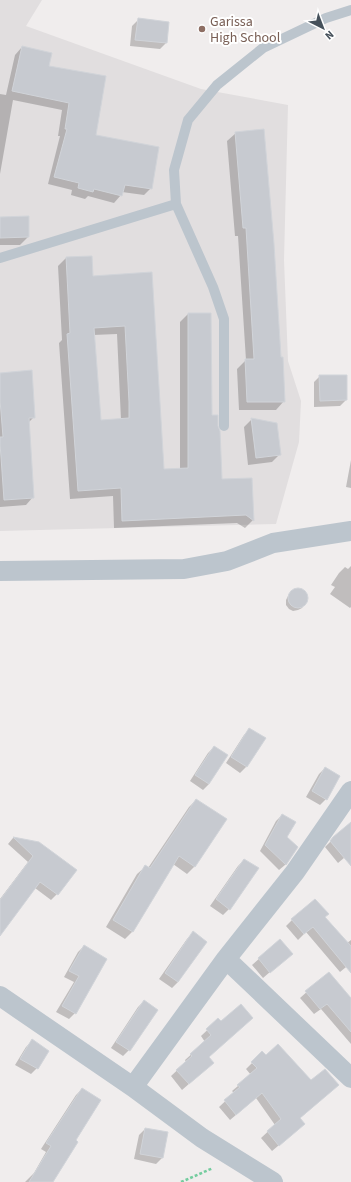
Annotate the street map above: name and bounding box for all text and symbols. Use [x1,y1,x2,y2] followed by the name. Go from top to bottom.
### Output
[303,8,343,48] north arrow
[210,12,281,48] place label: Garissa High School
[197,24,207,34] marker: Garissa High School
[322,27,337,43] text: N

